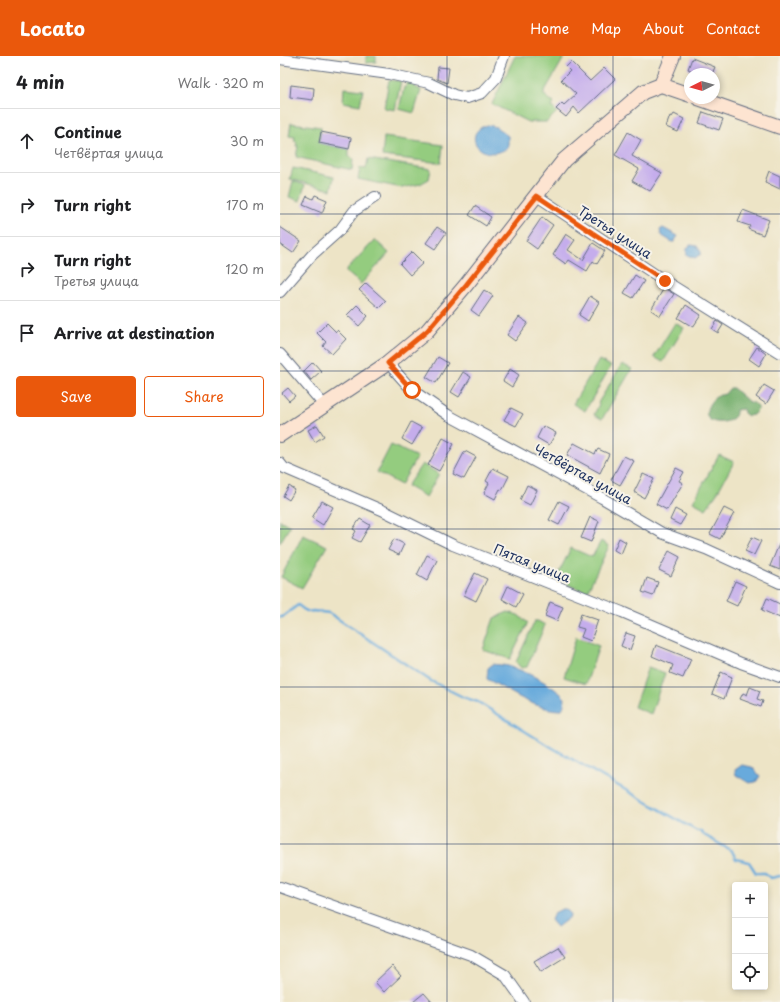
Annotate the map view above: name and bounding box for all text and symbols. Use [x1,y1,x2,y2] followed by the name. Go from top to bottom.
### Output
[20,14,85,42] text: Locato
[530,18,569,39] text: Home
[591,18,621,39] text: Map
[643,18,684,39] text: About
[706,18,760,39] text: Contact
[684,68,720,104] north arrow
[16,69,64,95] text: 4 min
[178,73,264,92] text: Walk · 320 m
[54,120,122,143] text: Continue
[16,130,38,152] icon: ahead
[230,131,264,150] text: 30 m
[54,143,163,162] text: Четвёртая улица
[54,193,131,216] text: Turn right
[16,194,38,216] icon: right
[226,195,264,214] text: 170 m
[575,201,657,263] street label: Третья улица
[54,248,131,271] text: Turn right
[16,258,38,280] icon: right
[225,259,264,278] text: 120 m
[54,271,139,290] text: Третья улица
[656,272,674,290] route end
[54,321,215,344] text: Arrive at destination
[16,322,38,344] icon: arrive
[16,376,136,417] button: Save
[144,376,264,417] button: Share
[403,381,421,399] route start
[531,439,636,509] street label: Четвёртая улица
[491,539,574,587] street label: Пятая улица
[732,882,768,990] map controls
[732,882,768,918] button: +
[732,918,768,954] button: −
[732,954,768,990] button: locate

